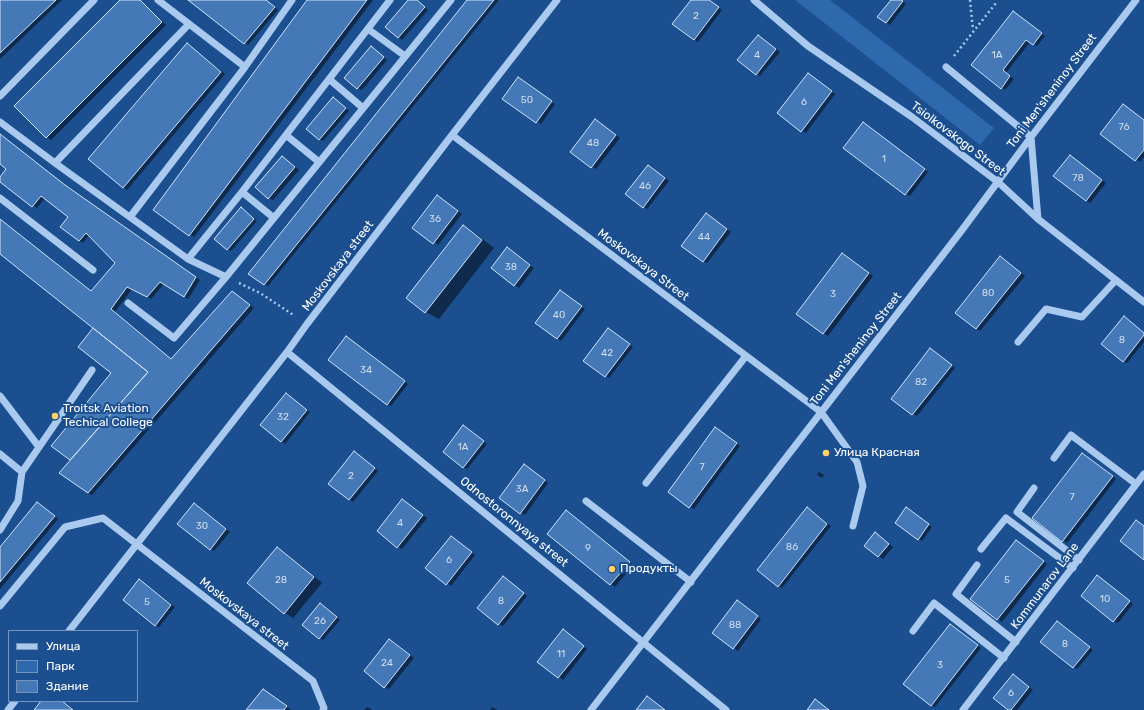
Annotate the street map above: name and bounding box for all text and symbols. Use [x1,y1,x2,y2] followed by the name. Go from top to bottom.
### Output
[693,10,699,22] house number: 2
[1004,31,1100,151] street label: Toni Men'sheninoy Street
[754,49,760,61] house number: 4
[992,49,1002,61] house number: 1А
[521,94,533,106] house number: 50
[801,96,807,108] house number: 6
[908,99,1008,179] street label: Tsiolkovskogo Street
[1119,121,1129,133] house number: 76
[587,137,599,149] house number: 48
[882,153,886,165] house number: 1
[1072,172,1084,184] house number: 78
[639,180,651,192] house number: 46
[429,213,441,225] house number: 36
[299,218,377,314] street label: Moskovskaya street
[594,226,692,304] street label: Moskovskaya Street
[698,231,710,243] house number: 44
[505,261,517,273] house number: 38
[982,287,994,299] house number: 80
[830,288,836,300] house number: 3
[807,289,905,409] street label: Toni Men'sheninoy Street
[553,309,565,321] house number: 40
[1119,334,1125,346] house number: 8
[601,347,613,359] house number: 42
[360,364,372,376] house number: 34
[915,376,927,388] house number: 82
[63,402,153,430] place label: Troitsk Aviation Techical College
[50,411,60,421] marker: Troitsk Aviation Techical College
[277,411,289,423] house number: 32
[458,441,468,453] house number: 1А
[834,446,920,460] place label: Улица Красная
[821,448,831,458] marker: Улица Красная
[699,461,705,473] house number: 7
[348,470,354,482] house number: 2
[457,474,571,570] street label: Odnostoronnyaya street
[516,483,528,495] house number: 3А
[1069,491,1075,503] house number: 7
[397,517,403,529] house number: 4
[196,520,208,532] house number: 30
[1008,540,1082,632] street label: Kommunarov Lane
[786,541,798,553] house number: 86
[585,542,591,554] house number: 9
[446,554,452,566] house number: 6
[620,562,677,576] place label: Продукты
[607,564,617,574] marker: Продукты
[275,574,287,586] house number: 28
[1004,574,1010,586] house number: 5
[196,575,292,653] street label: Moskovskaya street
[1100,593,1110,605] house number: 10
[498,595,504,607] house number: 8
[144,596,150,608] house number: 5
[314,615,326,627] house number: 26
[729,619,741,631] house number: 88
[8,630,138,702] legend
[1062,638,1068,650] house number: 8
[46,639,80,653] text: Улица
[557,648,565,660] house number: 11
[381,657,393,669] house number: 24
[46,659,75,673] text: Парк
[937,659,943,671] house number: 3
[46,679,89,693] text: Здание
[1008,687,1014,699] house number: 6

